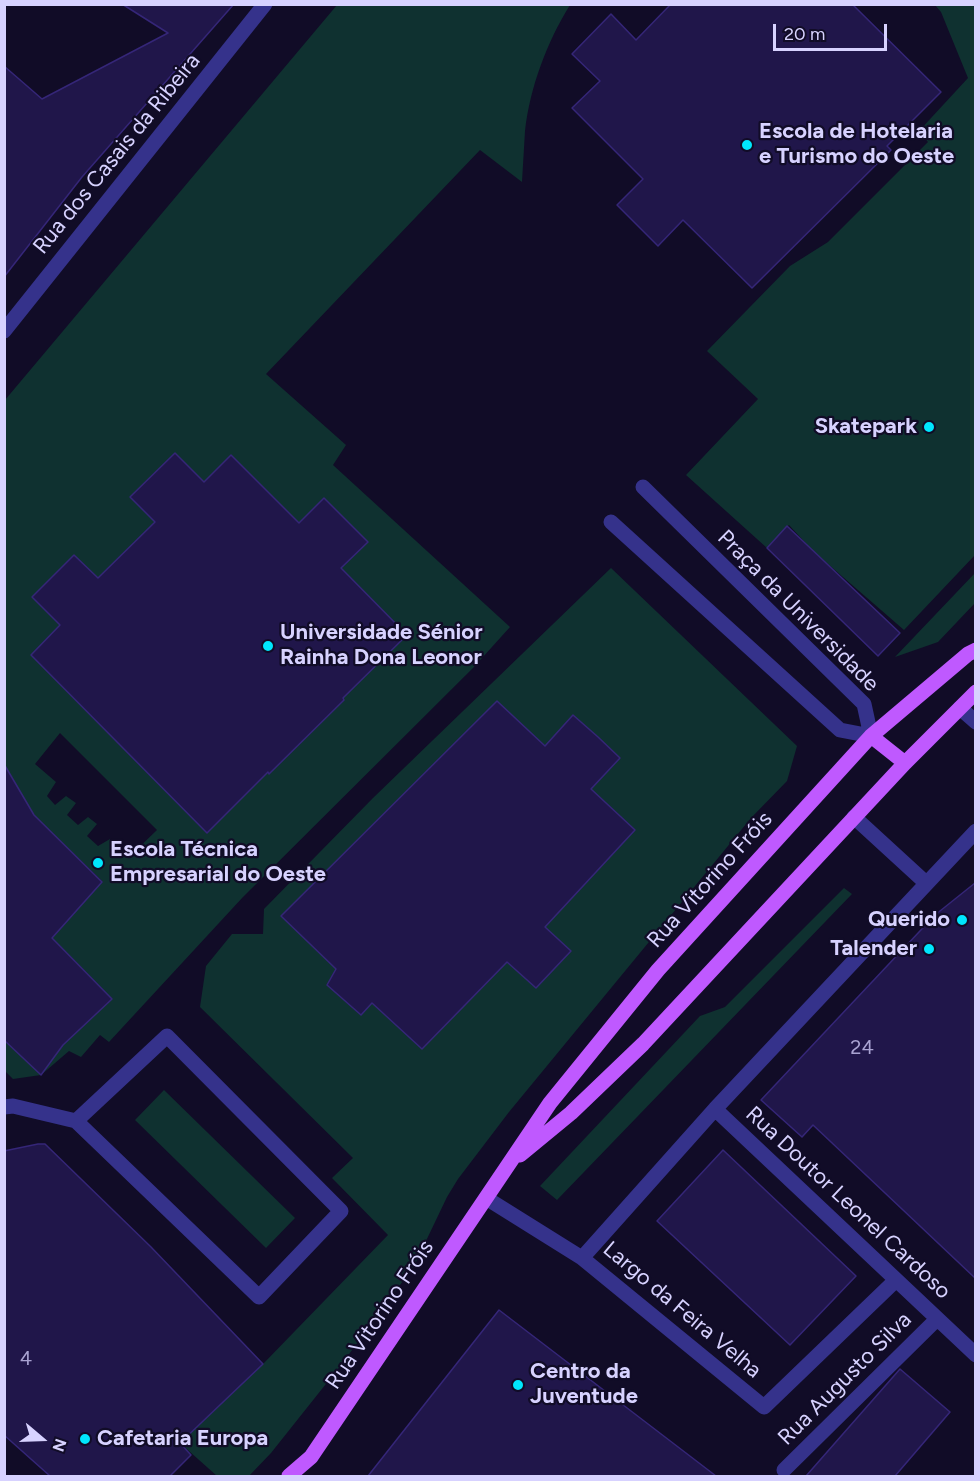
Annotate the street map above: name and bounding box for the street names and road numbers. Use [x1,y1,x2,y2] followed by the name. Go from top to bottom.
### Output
[28,48,206,260] street label: Rua dos Casais da Ribeira
[712,525,884,697] street label: Praça da Universidade
[642,806,778,954] street label: Rua Vitorino Fróis
[740,1101,956,1305] street label: Rua Doutor Leonel Cardoso
[320,1235,440,1395] street label: Rua Vitorino Fróis
[597,1236,767,1384] street label: Largo da Feira Velha
[773,1307,917,1451] street label: Rua Augusto Silva

